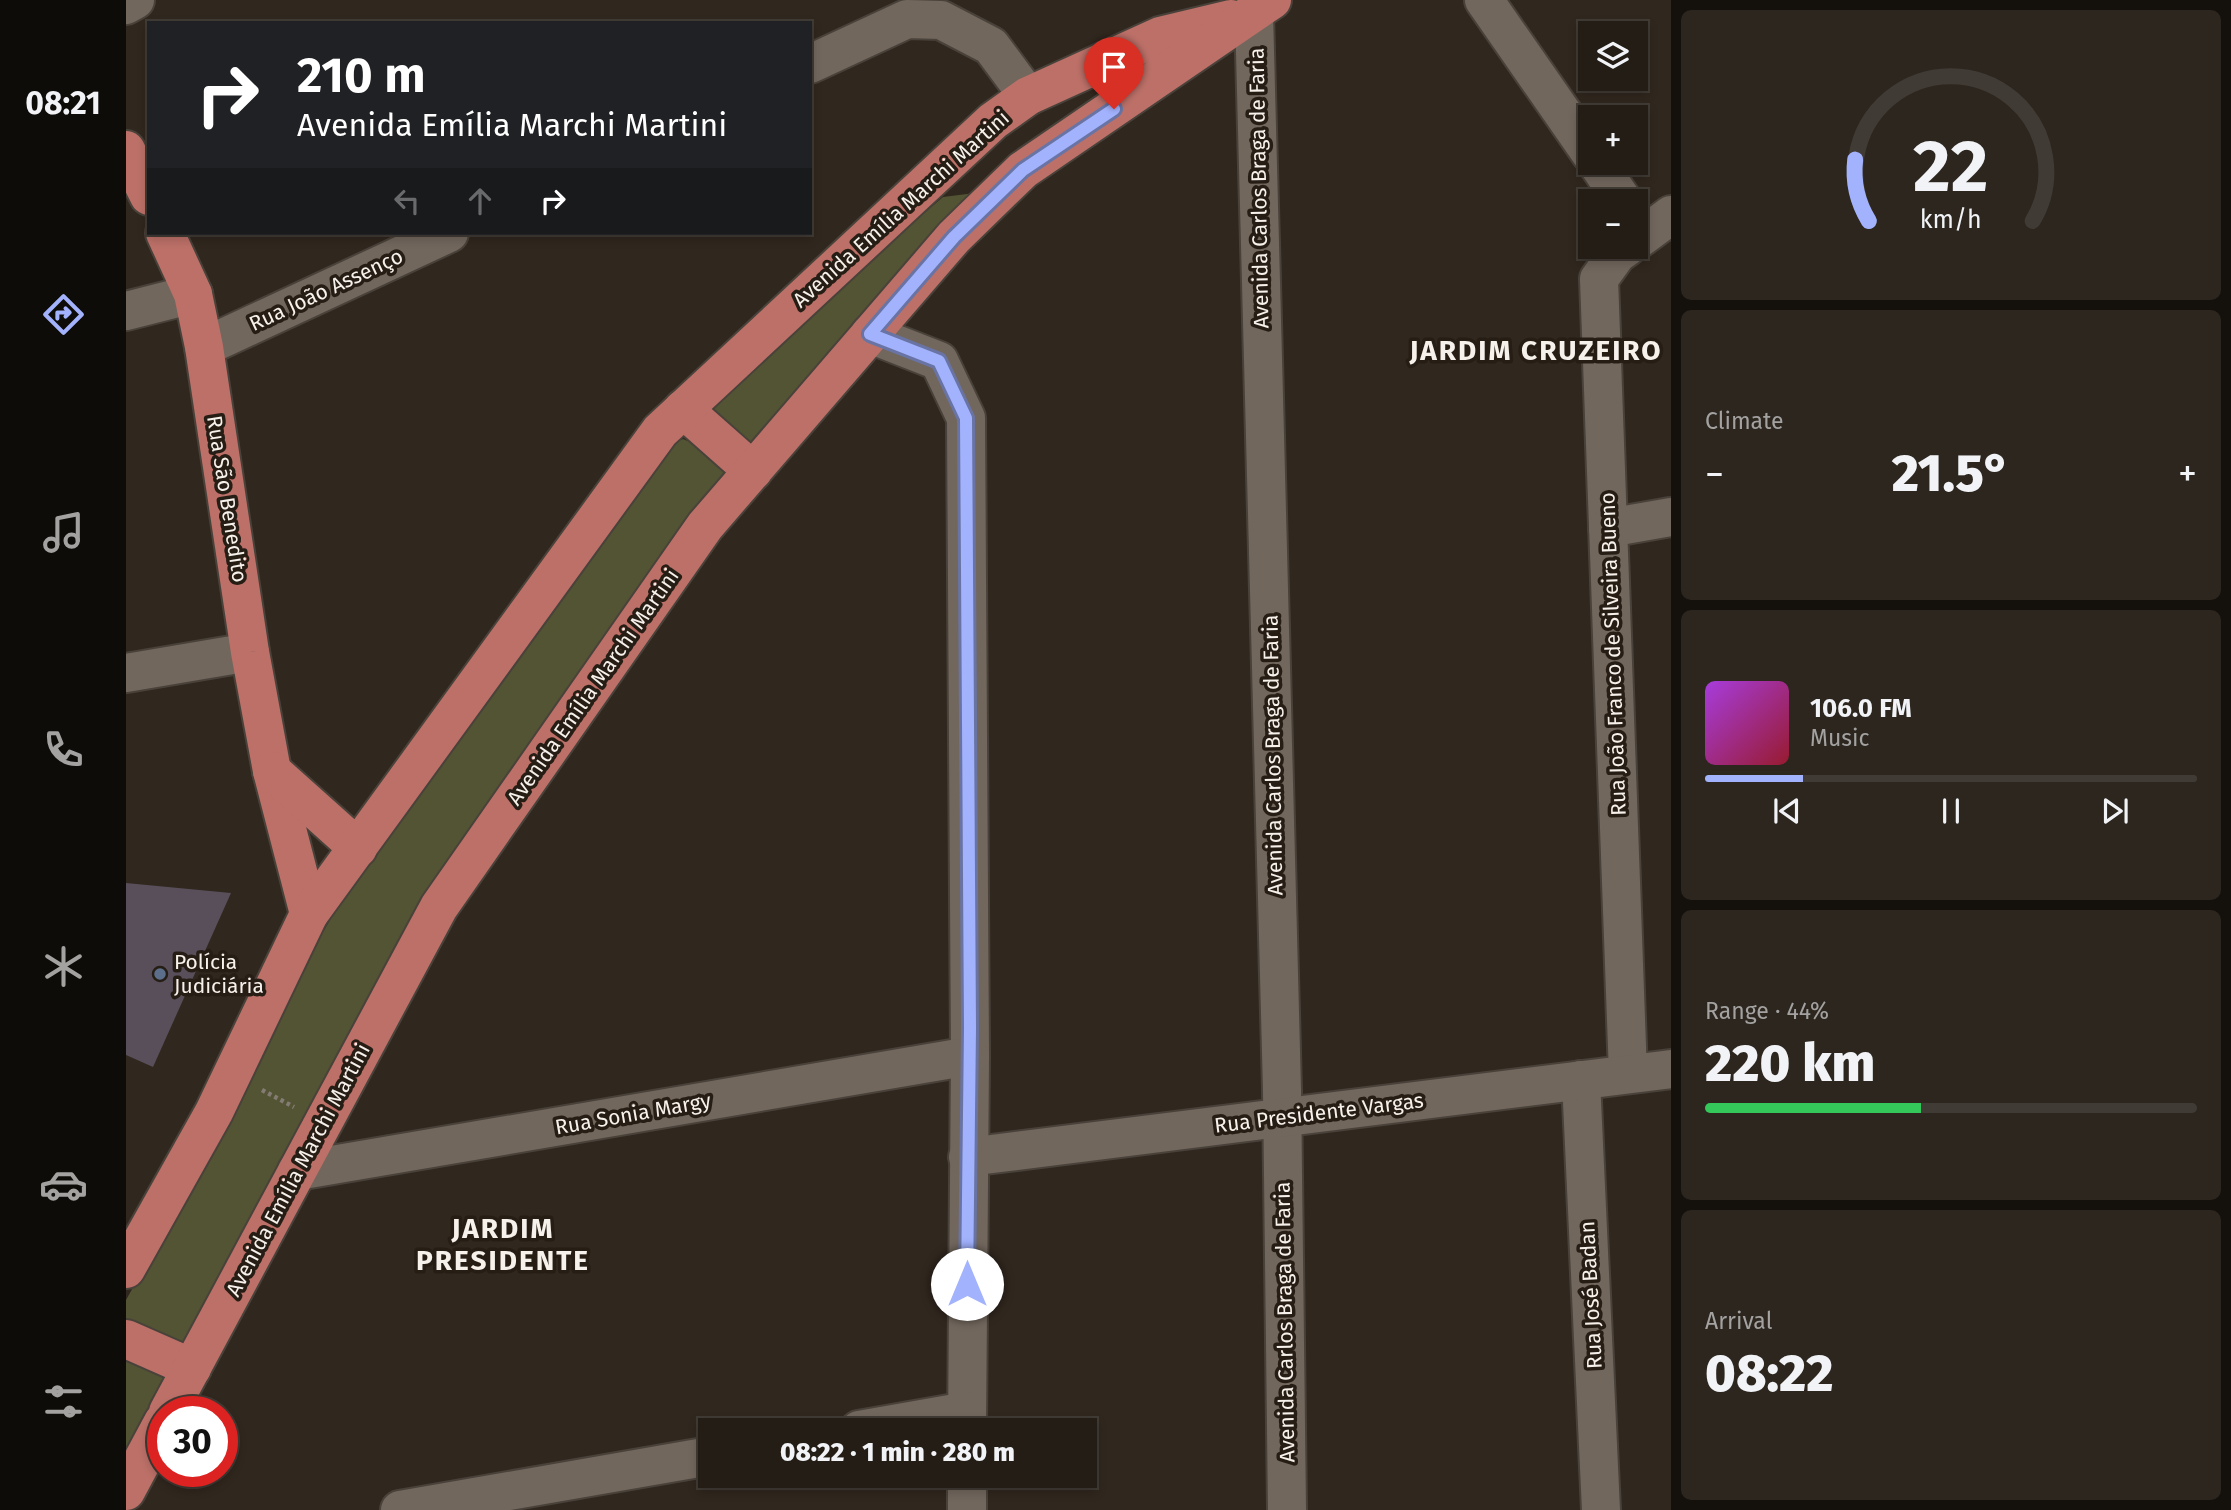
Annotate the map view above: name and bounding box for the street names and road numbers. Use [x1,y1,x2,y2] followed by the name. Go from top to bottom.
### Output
[1244,47,1274,329] street label: Avenida Carlos Braga de Faria
[787,105,1015,313] street label: Avenida Emília Marchi Martini
[245,243,407,337] street label: Rua João Assenço
[201,414,253,584] street label: Rua São Benedito
[1594,492,1632,816] street label: Rua João Franco de Silveira Bueno
[501,564,685,810] street label: Avenida Emília Marchi Martini
[1258,614,1288,896] street label: Avenida Carlos Braga de Faria
[220,1039,376,1301] street label: Avenida Emília Marchi Martini
[553,1087,714,1140] street label: Rua Sonia Margy
[1213,1087,1425,1139] street label: Rua Presidente Vargas
[1270,1181,1300,1463] street label: Avenida Carlos Braga de Faria
[1574,1220,1608,1370] street label: Rua José Badan

